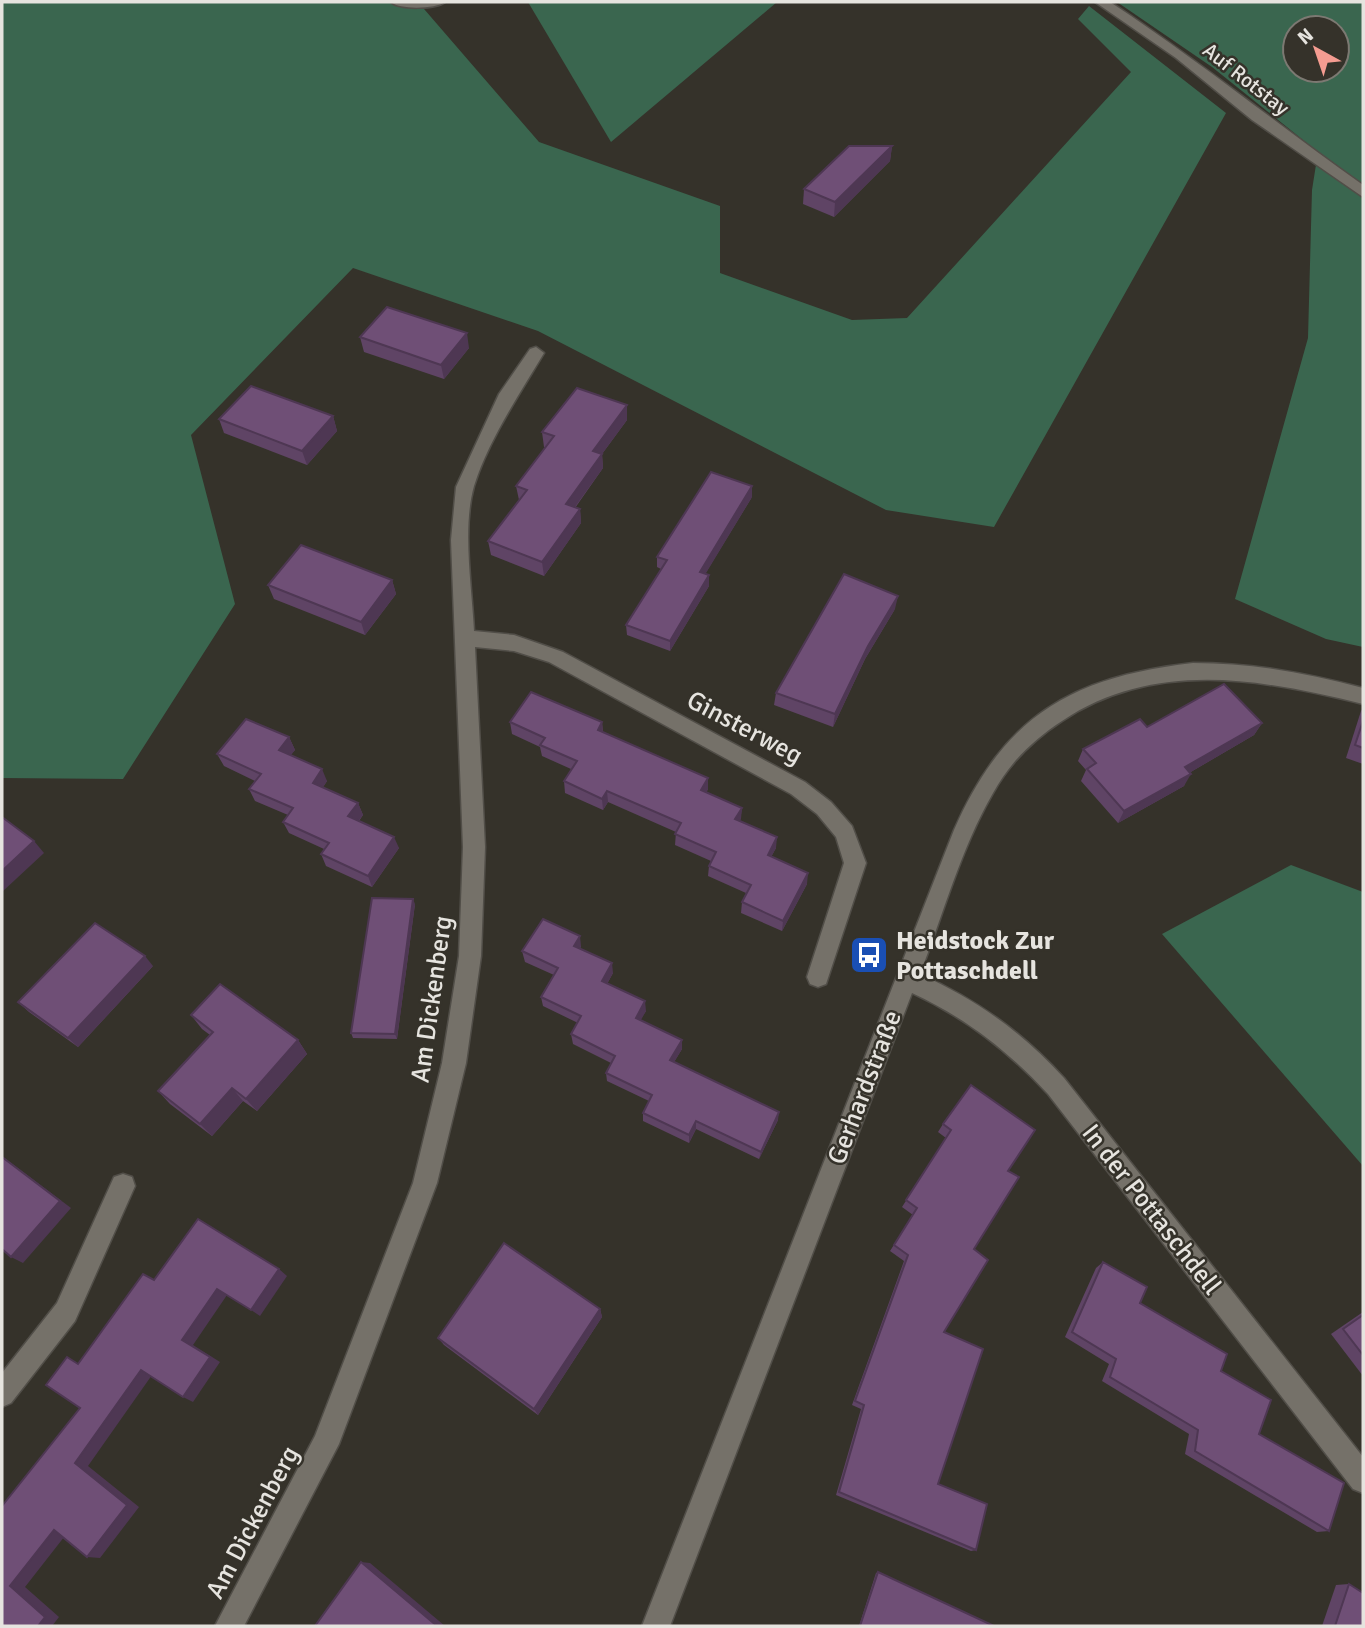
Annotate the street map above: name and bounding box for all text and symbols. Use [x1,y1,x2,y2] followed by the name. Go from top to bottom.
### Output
[1281,14,1351,84] north arrow
[1293,23,1318,50] text: N
[1197,37,1295,121] street label: Auf Rotstay
[681,684,808,772] street label: Ginsterweg
[404,914,460,1085] street label: Am Dickenberg
[896,925,1055,987] place label: Heidstock Zur Pottaschdell
[848,934,890,976] bus stop icon: Heidstock Zur Pottaschdell
[821,1006,909,1169] street label: Gerhardstraße
[1075,1118,1228,1301] street label: In der Pottaschdell
[199,1441,306,1604] street label: Am Dickenberg

